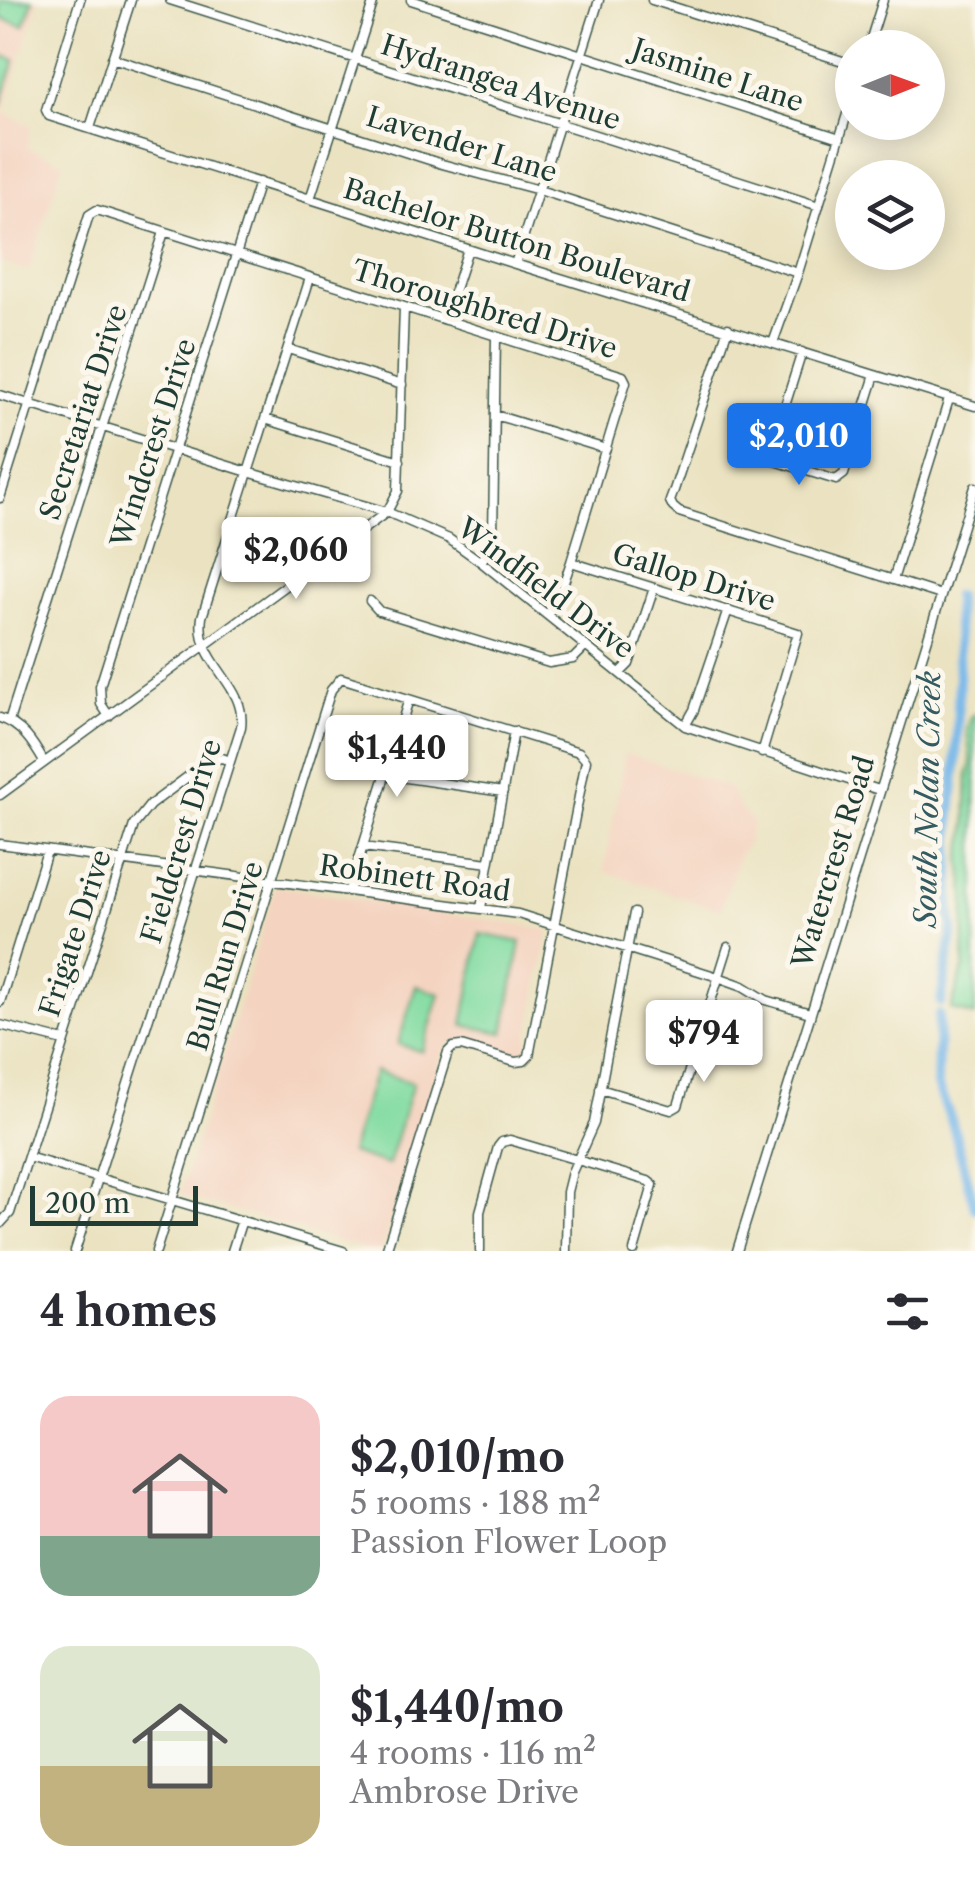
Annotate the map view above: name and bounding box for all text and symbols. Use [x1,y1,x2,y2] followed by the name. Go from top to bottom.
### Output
[377,27,625,137] street label: Hydrangea Avenue
[624,30,808,119] street label: Jasmine Lane
[835,30,945,140] north arrow
[835,30,945,270] map controls
[362,99,562,189] street label: Lavender Lane
[835,160,945,270] button: layers
[340,171,694,309] street label: Bachelor Button Boulevard
[348,253,622,365] street label: Thoroughbred Drive
[32,300,134,524] street label: Secretariat Drive
[103,334,203,553] street label: Windcrest Drive
[718,403,880,488] pin: $2,010
[749,416,849,455] text: $2,010
[450,510,641,666] street label: Windfield Drive
[215,517,377,602] pin: $2,060
[243,530,349,569] text: $2,060
[608,536,780,618] street label: Gallop Drive
[907,670,948,929] water label: South Nolan Creek
[316,715,478,800] pin: $1,440
[347,728,447,767] text: $1,440
[134,735,228,947] street label: Fieldcrest Drive
[784,752,881,973] street label: Watercrest Road
[32,845,118,1021] street label: Frigate Drive
[317,848,513,908] street label: Robinett Road
[180,857,270,1055] street label: Bull Run Drive
[645,1000,763,1085] pin: $794
[668,1013,740,1052] text: $794
[30,1181,198,1226] scale bar
[45,1186,130,1220] text: 200 m
[880,1284,935,1339] icon: filters
[40,1285,217,1337] text: 4 homes
[350,1431,565,1483] text: $2,010/mo
[120,1436,240,1556] icon: home
[350,1483,601,1522] text: 5 rooms · 188 m²
[350,1522,667,1561] text: Passion Flower Loop
[350,1681,564,1733] text: $1,440/mo
[120,1686,240,1806] icon: home
[350,1733,596,1772] text: 4 rooms · 116 m²
[350,1772,579,1811] text: Ambrose Drive

